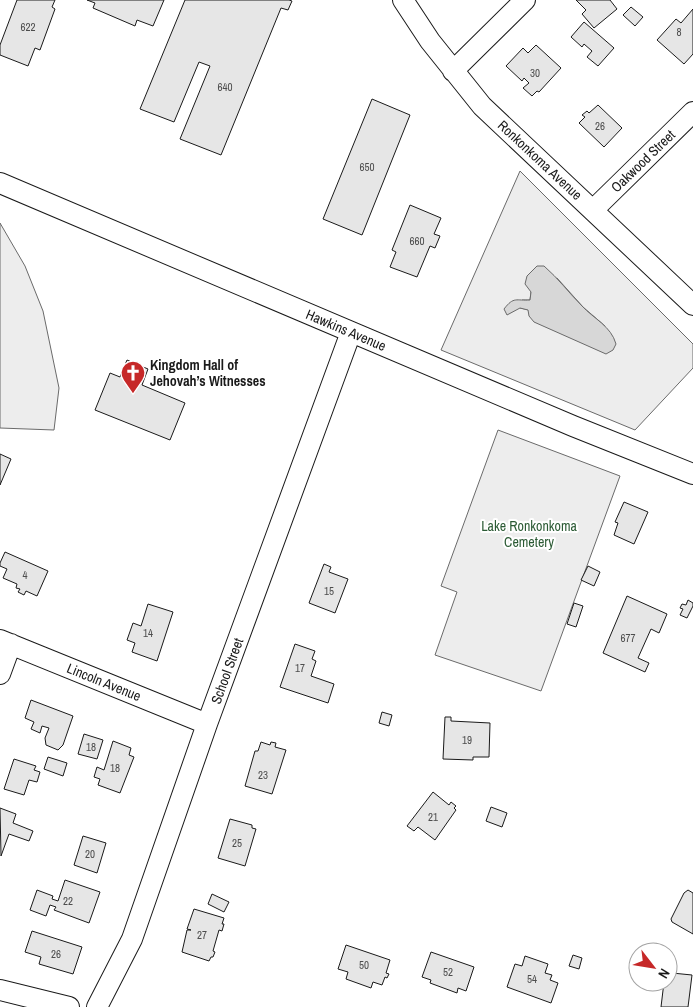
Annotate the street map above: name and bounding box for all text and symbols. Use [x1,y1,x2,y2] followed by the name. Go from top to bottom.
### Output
[20,20,36,34] house number: 622
[676,25,682,39] house number: 8
[530,66,540,80] house number: 30
[217,80,233,94] house number: 640
[494,116,586,204] street label: Ronkonkoma Avenue
[595,119,605,133] house number: 26
[607,126,679,196] street label: Oakwood Street
[359,160,375,174] house number: 650
[409,234,425,248] house number: 660
[303,305,389,355] street label: Hawkins Avenue
[150,356,266,390] place label: Kingdom Hall of Jehovah’s Witnesses
[120,360,146,394] church icon: Kingdom Hall of Jehovah’s Witnesses
[481,517,577,551] park label: Lake Ronkonkoma Cemetery
[22,568,28,582] house number: 4
[324,584,334,598] house number: 15
[143,626,153,640] house number: 14
[620,631,636,645] house number: 677
[207,636,247,706] street label: School Street
[64,659,144,705] street label: Lincoln Avenue
[295,661,305,675] house number: 17
[462,733,472,747] house number: 19
[86,740,96,754] house number: 18
[110,761,120,775] house number: 18
[258,768,268,782] house number: 23
[428,810,438,824] house number: 21
[232,836,242,850] house number: 25
[85,847,95,861] house number: 20
[63,894,73,908] house number: 22
[197,928,207,942] house number: 27
[628,942,678,992] north arrow
[51,947,61,961] house number: 26
[359,958,369,972] house number: 50
[443,965,453,979] house number: 52
[654,966,674,982] text: N
[527,972,537,986] house number: 54

